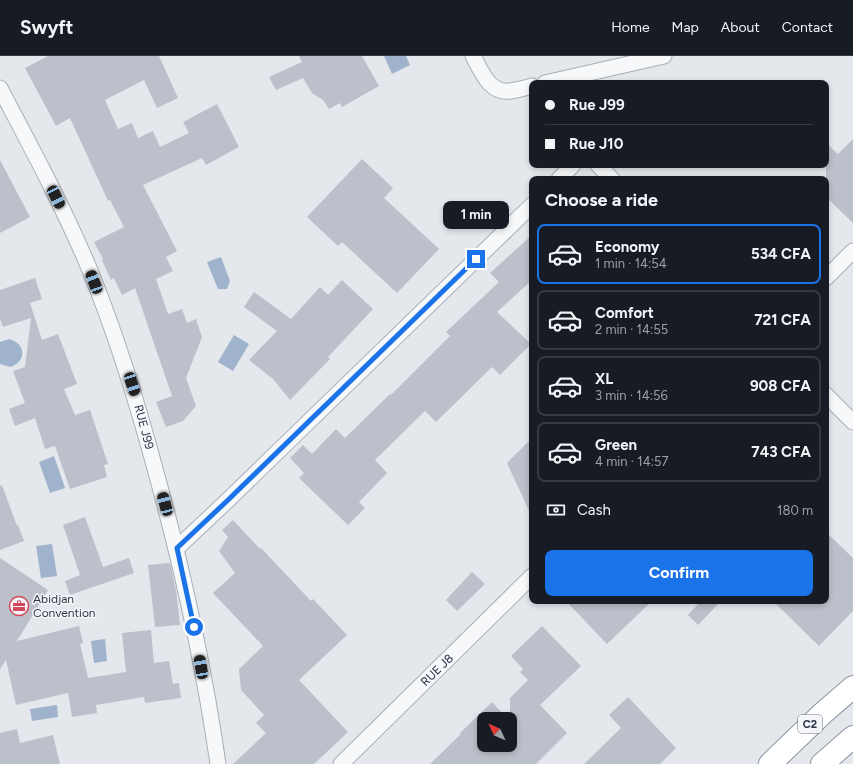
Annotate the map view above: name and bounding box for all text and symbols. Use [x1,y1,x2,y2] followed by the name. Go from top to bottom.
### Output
[20,16,73,39] text: Swyft
[611,19,650,36] text: Home
[672,19,699,36] text: Map
[721,19,760,36] text: About
[782,19,833,36] text: Contact
[569,96,625,114] text: Rue J99
[569,135,623,153] text: Rue J10
[45,184,67,210] car
[545,189,658,211] text: Choose a ride
[443,201,509,229] callout: 1 min
[461,207,491,222] text: 1 min
[547,236,583,272] icon: car
[595,238,660,256] text: Economy
[751,245,811,263] text: 534 CFA
[467,250,485,268] route end
[595,256,667,271] text: 1 min · 14:54
[84,269,104,295] car
[547,302,583,338] icon: car
[595,304,654,322] text: Comfort
[754,311,811,329] text: 721 CFA
[595,322,668,337] text: 2 min · 14:55
[547,368,583,404] icon: car
[595,370,613,388] text: XL
[123,371,141,397] car
[750,377,811,395] text: 908 CFA
[595,388,668,403] text: 3 min · 14:56
[131,403,157,451] street label: RUE J99
[547,434,583,470] icon: car
[595,436,637,454] text: Green
[751,443,811,461] text: 743 CFA
[595,454,669,469] text: 4 min · 14:57
[156,491,174,517] car
[545,499,567,521] icon: cash
[577,501,611,519] text: Cash
[777,503,813,518] text: 180 m
[545,550,813,596] button: Confirm
[33,592,96,620] place label: Abidjan Convention
[8,595,30,617] office icon: Abidjan Convention
[185,618,203,636] route start
[418,651,456,689] street label: RUE J8
[193,654,209,680] car
[477,712,517,752] north arrow
[477,712,517,752] map controls
[798,715,822,733] road number: C2

